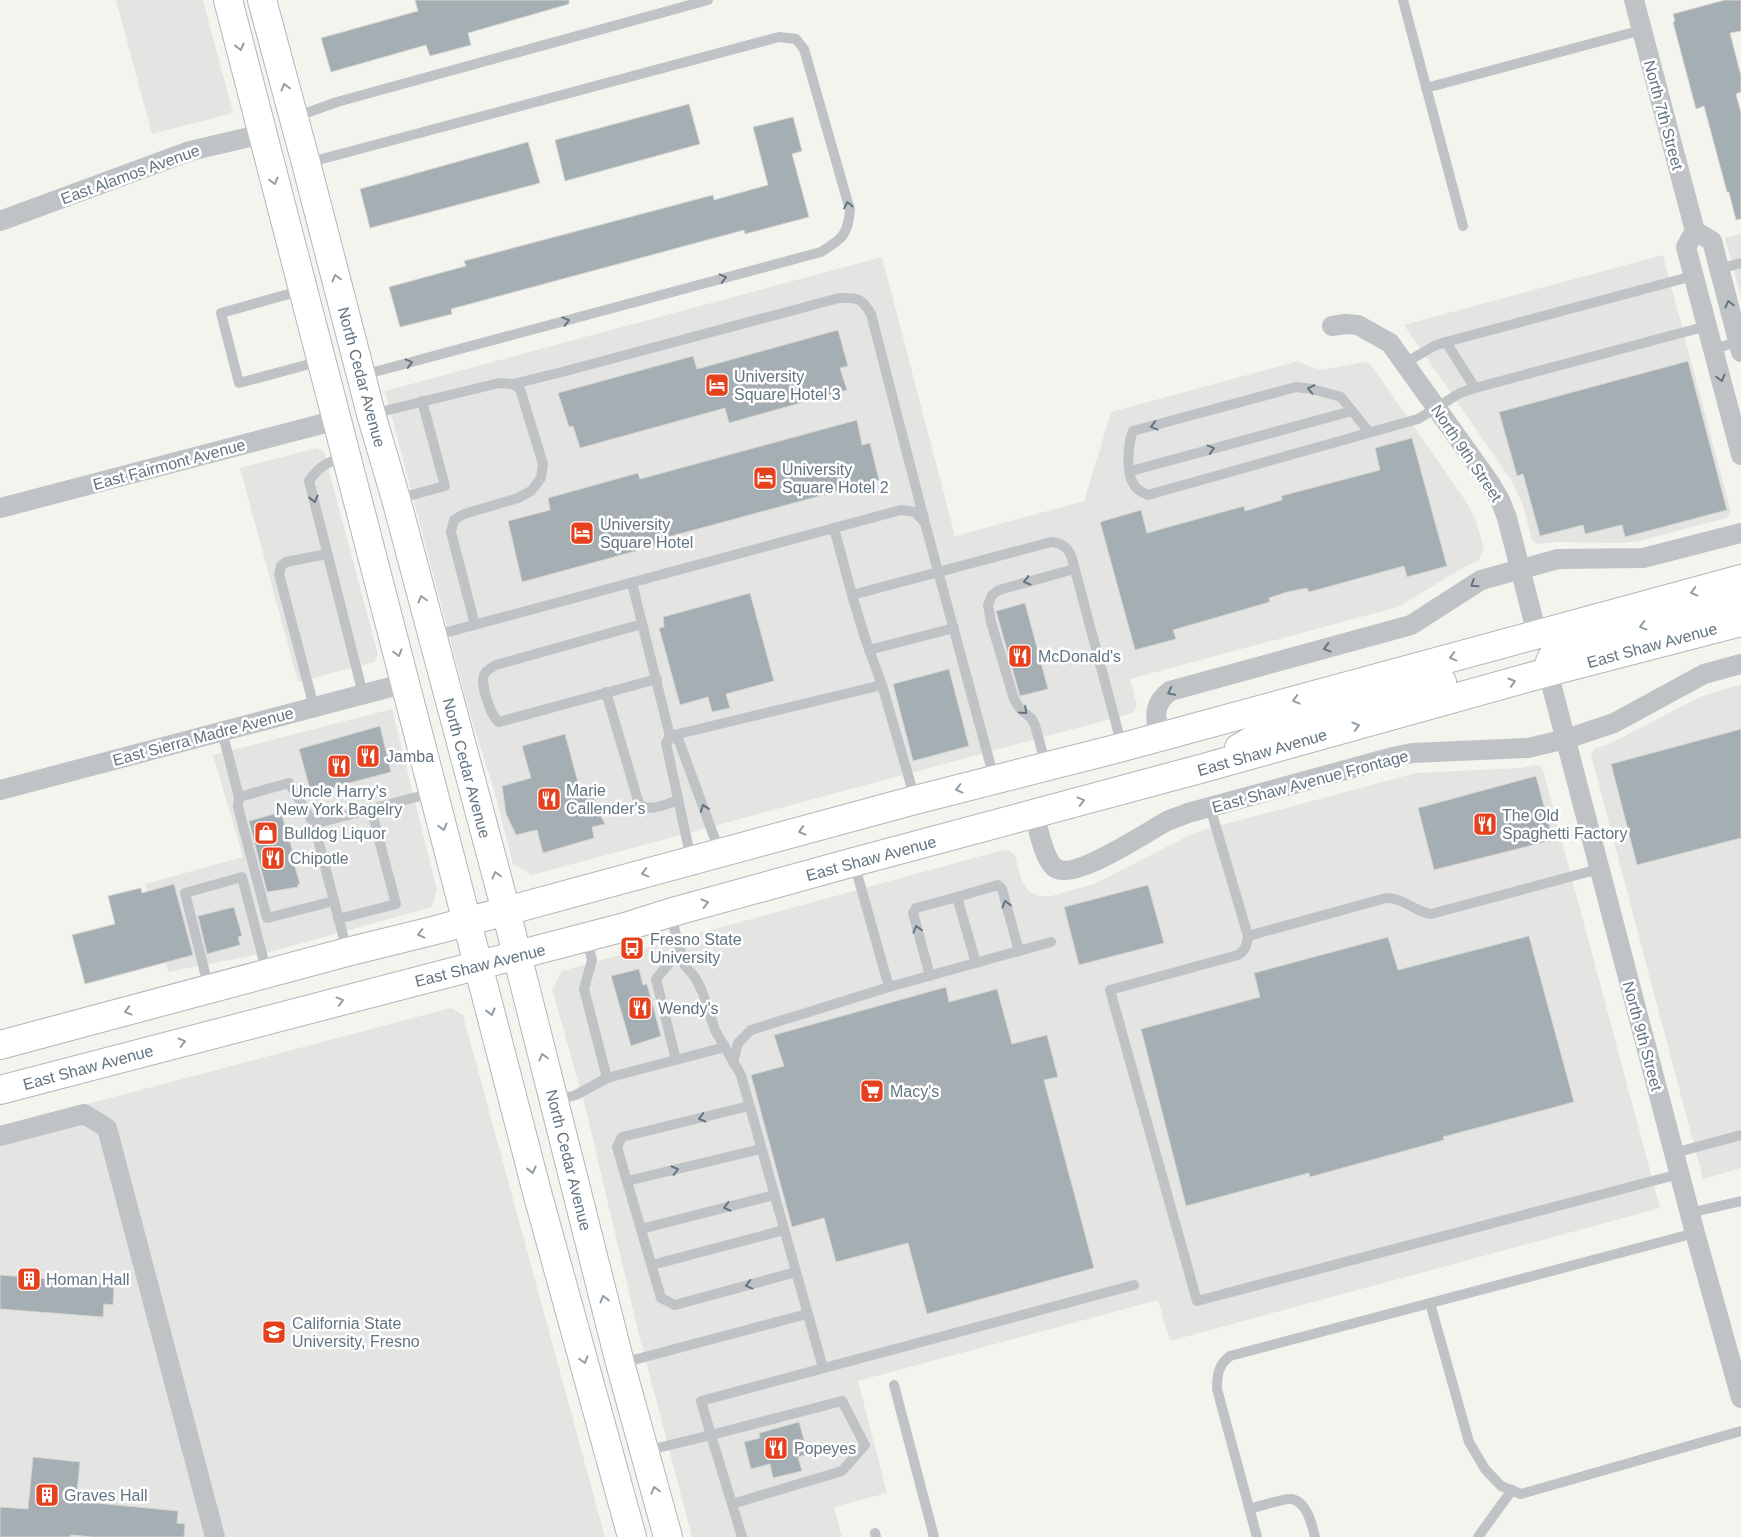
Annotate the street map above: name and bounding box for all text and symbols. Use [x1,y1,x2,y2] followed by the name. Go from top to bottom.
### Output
[234,43,245,52] one-way arrow
[1641,58,1686,172] street label: North 7th Street
[281,83,291,91] one-way arrow
[58,141,202,208] street label: East Alamos Avenue
[269,176,279,184] one-way arrow
[843,200,854,209] one-way arrow
[331,273,342,282] one-way arrow
[718,274,726,284] one-way arrow
[1724,301,1734,309] one-way arrow
[335,305,388,449] street label: North Cedar Avenue
[561,316,569,326] one-way arrow
[404,358,413,369] one-way arrow
[734,368,841,403] place label: University Square Hotel 3
[704,372,730,398] hotel icon: University Square Hotel 3
[1715,373,1726,382] one-way arrow
[1307,385,1315,395] one-way arrow
[1428,402,1506,505] street label: North 9th Street
[1150,420,1159,430] one-way arrow
[91,436,247,493] street label: East Fairmont Avenue
[1207,445,1215,455] one-way arrow
[782,461,889,496] place label: University Square Hotel 2
[752,465,778,491] hotel icon: University Square Hotel 2
[308,495,318,503] one-way arrow
[600,516,693,551] place label: University Square Hotel
[569,520,595,546] hotel icon: University Square Hotel
[1023,575,1032,586] one-way arrow
[1470,578,1479,588] one-way arrow
[1690,586,1698,596] one-way arrow
[418,596,428,604] one-way arrow
[1585,620,1719,671] street label: East Shaw Avenue
[1640,620,1648,630] one-way arrow
[1007,643,1033,669] restaurant icon: McDonald's
[1323,643,1331,653] one-way arrow
[1038,648,1121,665] place label: McDonald's
[392,649,403,658] one-way arrow
[1448,651,1457,662] one-way arrow
[1508,678,1516,688] one-way arrow
[1167,686,1176,697] one-way arrow
[1292,694,1300,704] one-way arrow
[440,696,493,840] street label: North Cedar Avenue
[111,704,295,769] street label: East Sierra Madre Avenue
[1018,705,1027,714] one-way arrow
[1351,721,1359,731] one-way arrow
[1195,726,1329,779] street label: East Shaw Avenue
[355,743,381,769] restaurant icon: Jamba
[1210,747,1410,816] street label: East Shaw Avenue Frontage
[386,748,434,765] place label: Jamba
[326,753,352,779] restaurant icon: Uncle Harry's New York Bagelry
[566,782,646,817] place label: Marie Callender's
[276,783,402,818] place label: Uncle Harry's New York Bagelry
[954,783,963,794] one-way arrow
[536,786,562,812] restaurant icon: Marie Callender's
[1077,796,1085,807] one-way arrow
[700,804,710,813] one-way arrow
[1502,807,1627,842] place label: The Old Spaghetti Factory
[1472,811,1498,837] restaurant icon: The Old Spaghetti Factory
[253,820,279,846] shop icon: Bulldog Liquor
[438,823,448,831] one-way arrow
[284,825,387,842] place label: Bulldog Liquor
[798,826,806,836] one-way arrow
[804,833,938,884] street label: East Shaw Avenue
[260,845,286,871] restaurant icon: Chipotle
[290,850,349,867] place label: Chipotle
[641,868,650,878] one-way arrow
[491,870,502,879] one-way arrow
[700,899,709,909] one-way arrow
[1002,900,1012,908] one-way arrow
[913,926,923,934] one-way arrow
[416,928,425,939] one-way arrow
[650,931,742,966] place label: Fresno State University
[619,935,645,961] bus stop icon: Fresno State University
[413,941,547,990] street label: East Shaw Avenue
[1620,979,1665,1093] street label: North 9th Street
[627,995,653,1021] restaurant icon: Wendy's
[335,996,344,1007] one-way arrow
[658,1000,719,1017] place label: Wendy's
[125,1005,133,1015] one-way arrow
[486,1008,496,1016] one-way arrow
[178,1037,187,1048] one-way arrow
[21,1042,155,1093] street label: East Shaw Avenue
[538,1052,549,1061] one-way arrow
[859,1078,885,1104] supermarket icon: Macy's
[890,1083,939,1100] place label: Macy's
[543,1088,594,1232] street label: North Cedar Avenue
[698,1112,706,1122] one-way arrow
[526,1165,537,1174] one-way arrow
[670,1165,679,1176] one-way arrow
[722,1201,731,1212] one-way arrow
[16,1266,42,1292] building icon: Homan Hall
[46,1271,130,1288] place label: Homan Hall
[745,1279,753,1289] one-way arrow
[599,1295,610,1304] one-way arrow
[292,1315,420,1350] place label: California State University, Fresno
[261,1319,287,1345] school or university icon: California State University, Fresno
[579,1356,589,1364] one-way arrow
[763,1435,789,1461] restaurant icon: Popeyes
[794,1440,856,1457] place label: Popeyes
[34,1482,60,1508] building icon: Graves Hall
[651,1486,661,1494] one-way arrow
[64,1487,148,1504] place label: Graves Hall

